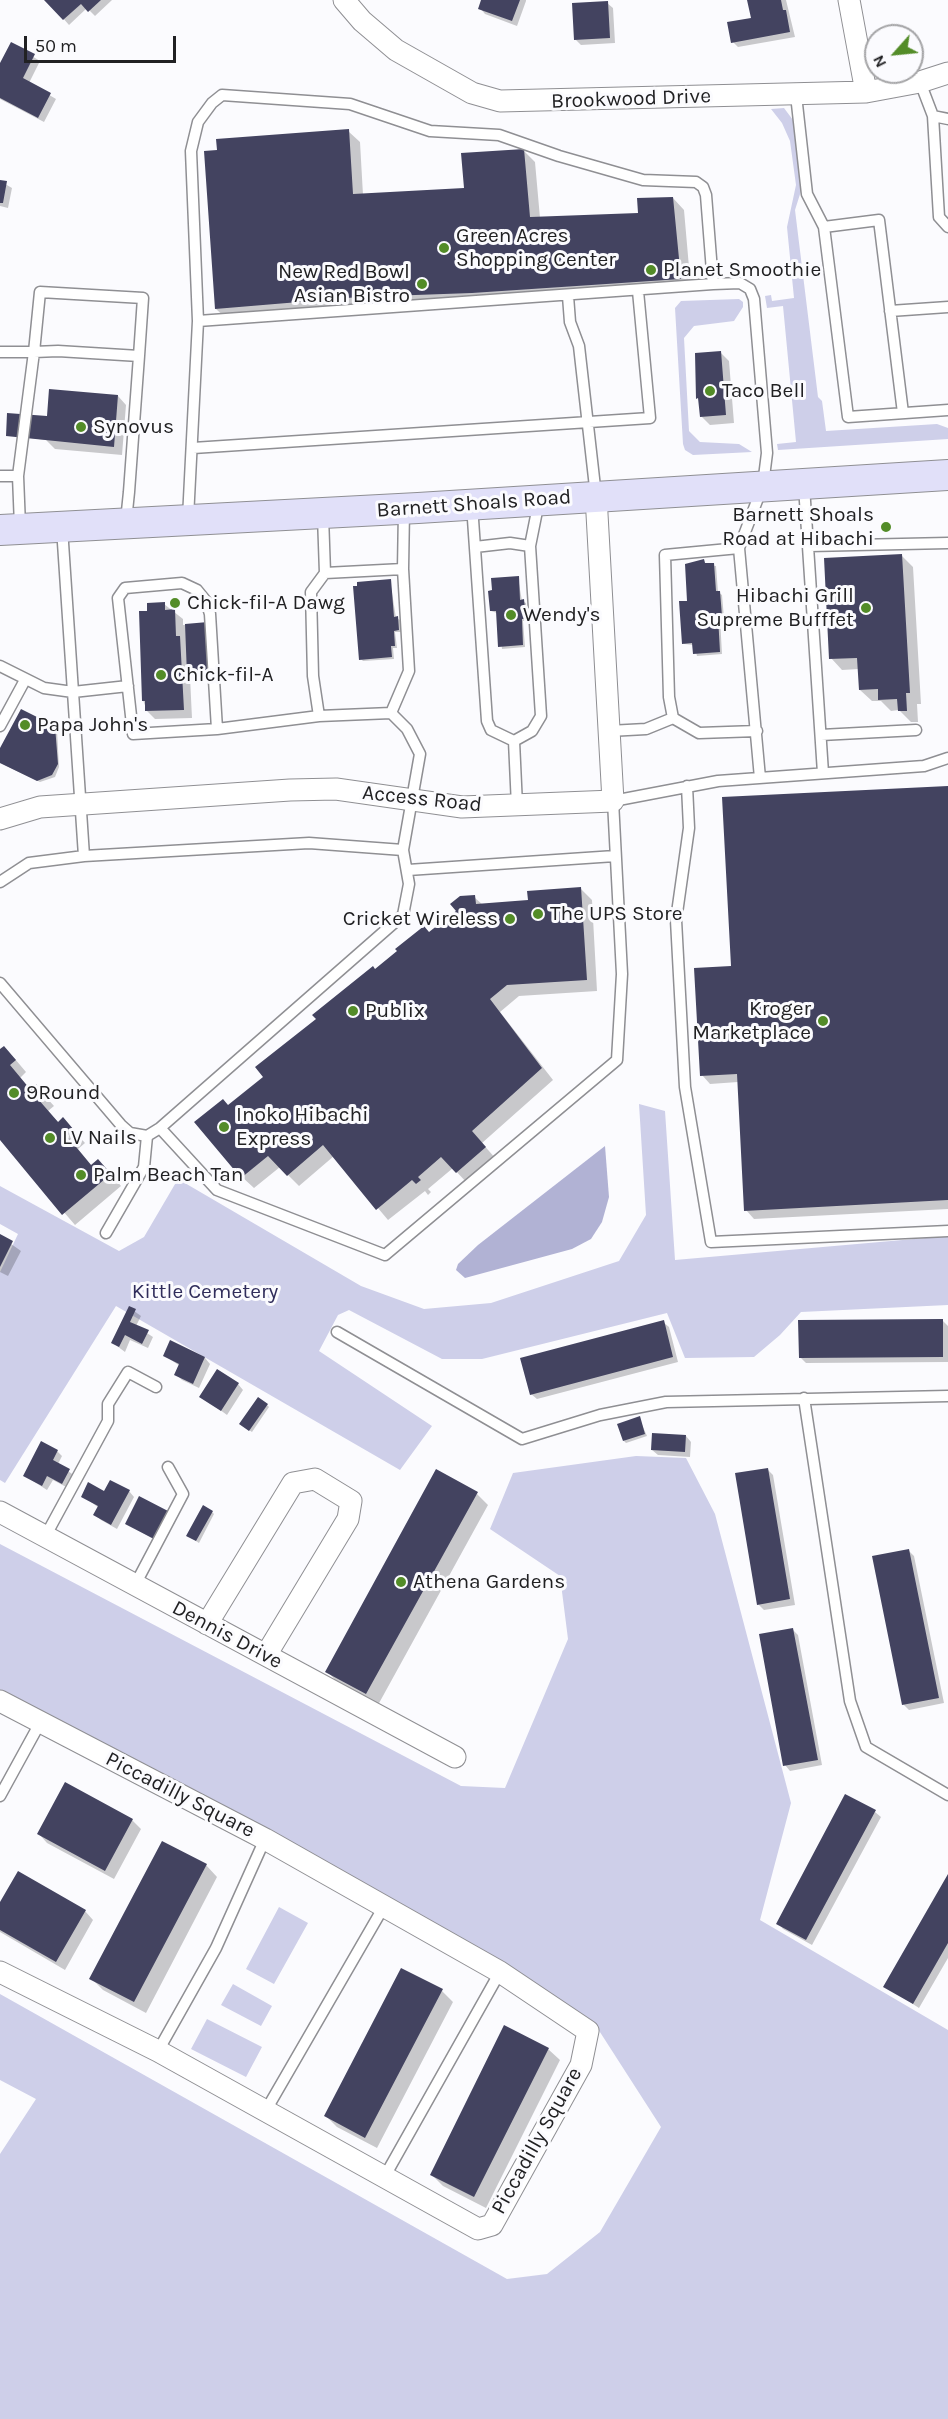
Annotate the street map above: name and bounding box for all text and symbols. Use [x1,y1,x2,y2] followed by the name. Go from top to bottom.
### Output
[27,24,178,62] scale bar
[864,24,924,84] north arrow
[35,35,77,57] text: 50 m
[868,52,890,71] text: N
[551,84,711,114] street label: Brookwood Drive
[456,223,616,273] place label: Green Acres Shopping Center
[437,241,451,255] marker: Green Acres Shopping Center
[663,257,821,283] place label: Planet Smoothie
[278,259,410,309] place label: New Red Bowl Asian Bistro
[644,263,658,277] marker: Planet Smoothie
[415,277,429,291] marker: New Red Bowl Asian Bistro
[722,378,805,404] place label: Taco Bell
[703,384,717,398] marker: Taco Bell
[93,414,174,440] place label: Synovus
[74,420,88,434] marker: Synovus
[376,485,572,523] street label: Barnett Shoals Road
[722,502,874,552] place label: Barnett Shoals Road at Hibachi
[879,520,893,534] marker: Barnett Shoals Road at Hibachi
[697,583,854,633] place label: Hibachi Grill Supreme Bufffet
[187,590,345,616] place label: Chick-fil-A Dawg
[168,596,182,610] marker: Chick-fil-A Dawg
[859,601,873,615] marker: Hibachi Grill Supreme Bufffet
[523,602,601,628] place label: Wendy's
[504,608,518,622] marker: Wendy's
[173,662,273,688] place label: Chick-fil-A
[154,668,168,682] marker: Chick-fil-A
[37,712,148,738] place label: Papa John's
[18,718,32,732] marker: Papa John's
[361,780,483,818] street label: Access Road
[550,901,682,927] place label: The UPS Store
[343,906,498,932] place label: Cricket Wireless
[531,907,545,921] marker: The UPS Store
[503,912,517,926] marker: Cricket Wireless
[692,996,811,1046] place label: Kroger Marketplace
[365,998,425,1024] place label: Publix
[346,1004,360,1018] marker: Publix
[816,1014,830,1028] marker: Kroger Marketplace
[26,1080,100,1106] place label: 9Round
[7,1086,21,1100] marker: 9Round
[236,1102,368,1152] place label: Inoko Hibachi Express
[217,1120,231,1134] marker: Inoko Hibachi Express
[62,1125,137,1151] place label: LV Nails
[43,1131,57,1145] marker: LV Nails
[93,1162,244,1188] place label: Palm Beach Tan
[74,1168,88,1182] marker: Palm Beach Tan
[132,1279,278,1305] park label: Kittle Cemetery
[413,1569,565,1595] place label: Athena Gardens
[394,1575,408,1589] marker: Athena Gardens
[168,1595,286,1675] street label: Dennis Drive
[101,1747,259,1843] street label: Piccadilly Square
[486,2063,588,2219] street label: Piccadilly Square

